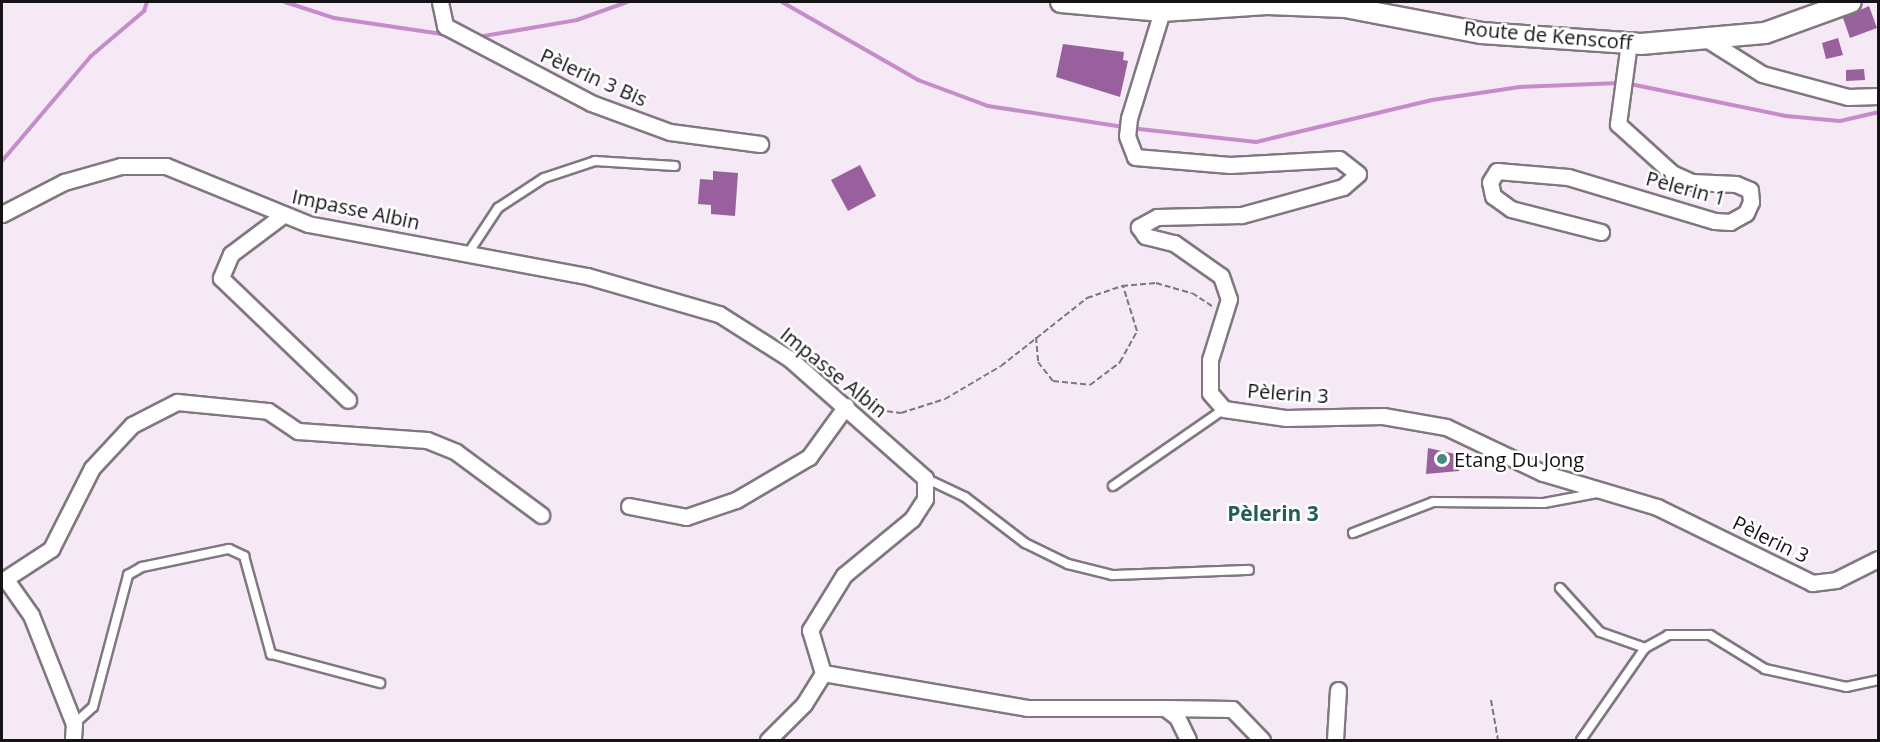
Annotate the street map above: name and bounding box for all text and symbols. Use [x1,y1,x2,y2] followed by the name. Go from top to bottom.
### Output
[1463,16,1633,54] street label: Route de Kenscoff
[537,43,651,111] street label: Pèlerin 3 Bis
[1643,166,1729,210] street label: Pèlerin 1
[290,184,422,234] street label: Impasse Albin
[776,322,892,422] street label: Impasse Albin
[1246,378,1330,408] street label: Pèlerin 3
[1454,447,1584,471] place label: Etang Du Jong
[1435,452,1449,466] marker: Etang Du Jong
[1227,500,1319,526] district label: Pèlerin 3
[1729,510,1813,568] street label: Pèlerin 3

